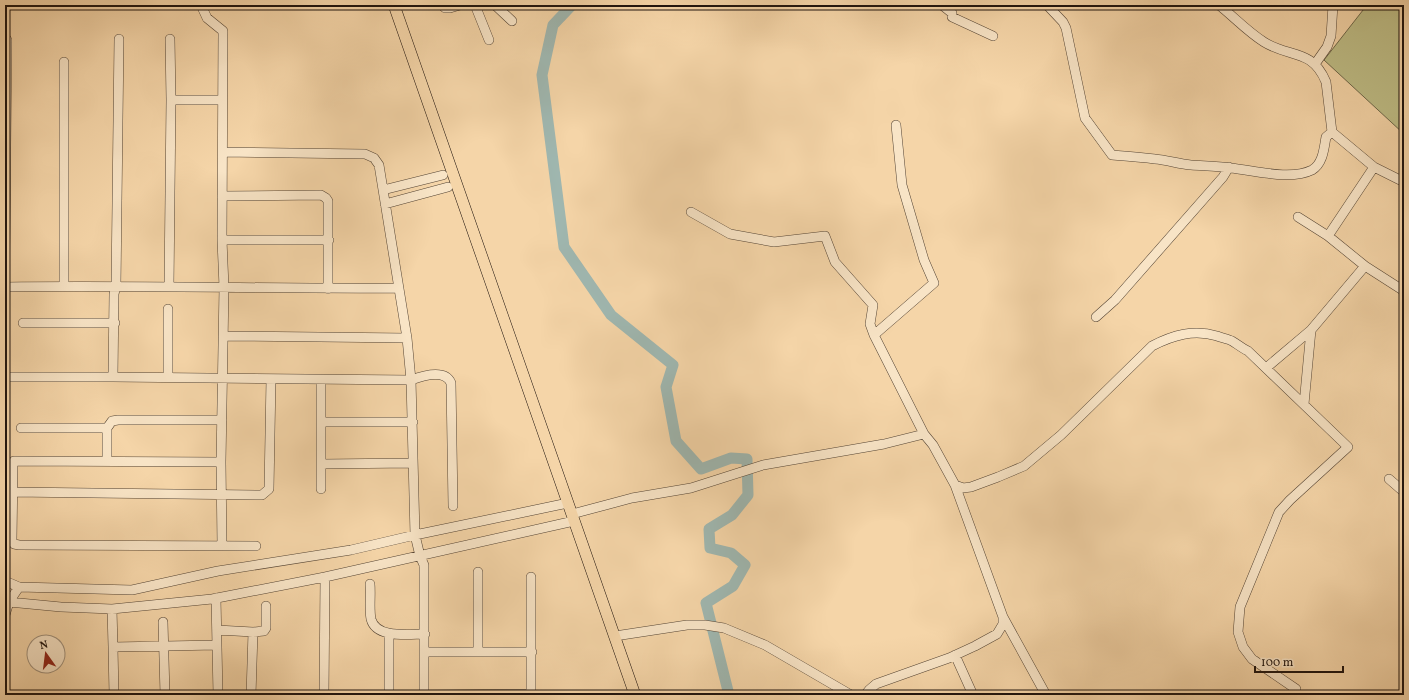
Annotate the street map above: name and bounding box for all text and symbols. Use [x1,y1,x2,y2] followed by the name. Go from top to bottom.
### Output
[26,634,66,674] north arrow
[38,638,50,654] text: N
[1255,648,1343,674] scale bar
[1261,655,1294,671] text: 100 m

